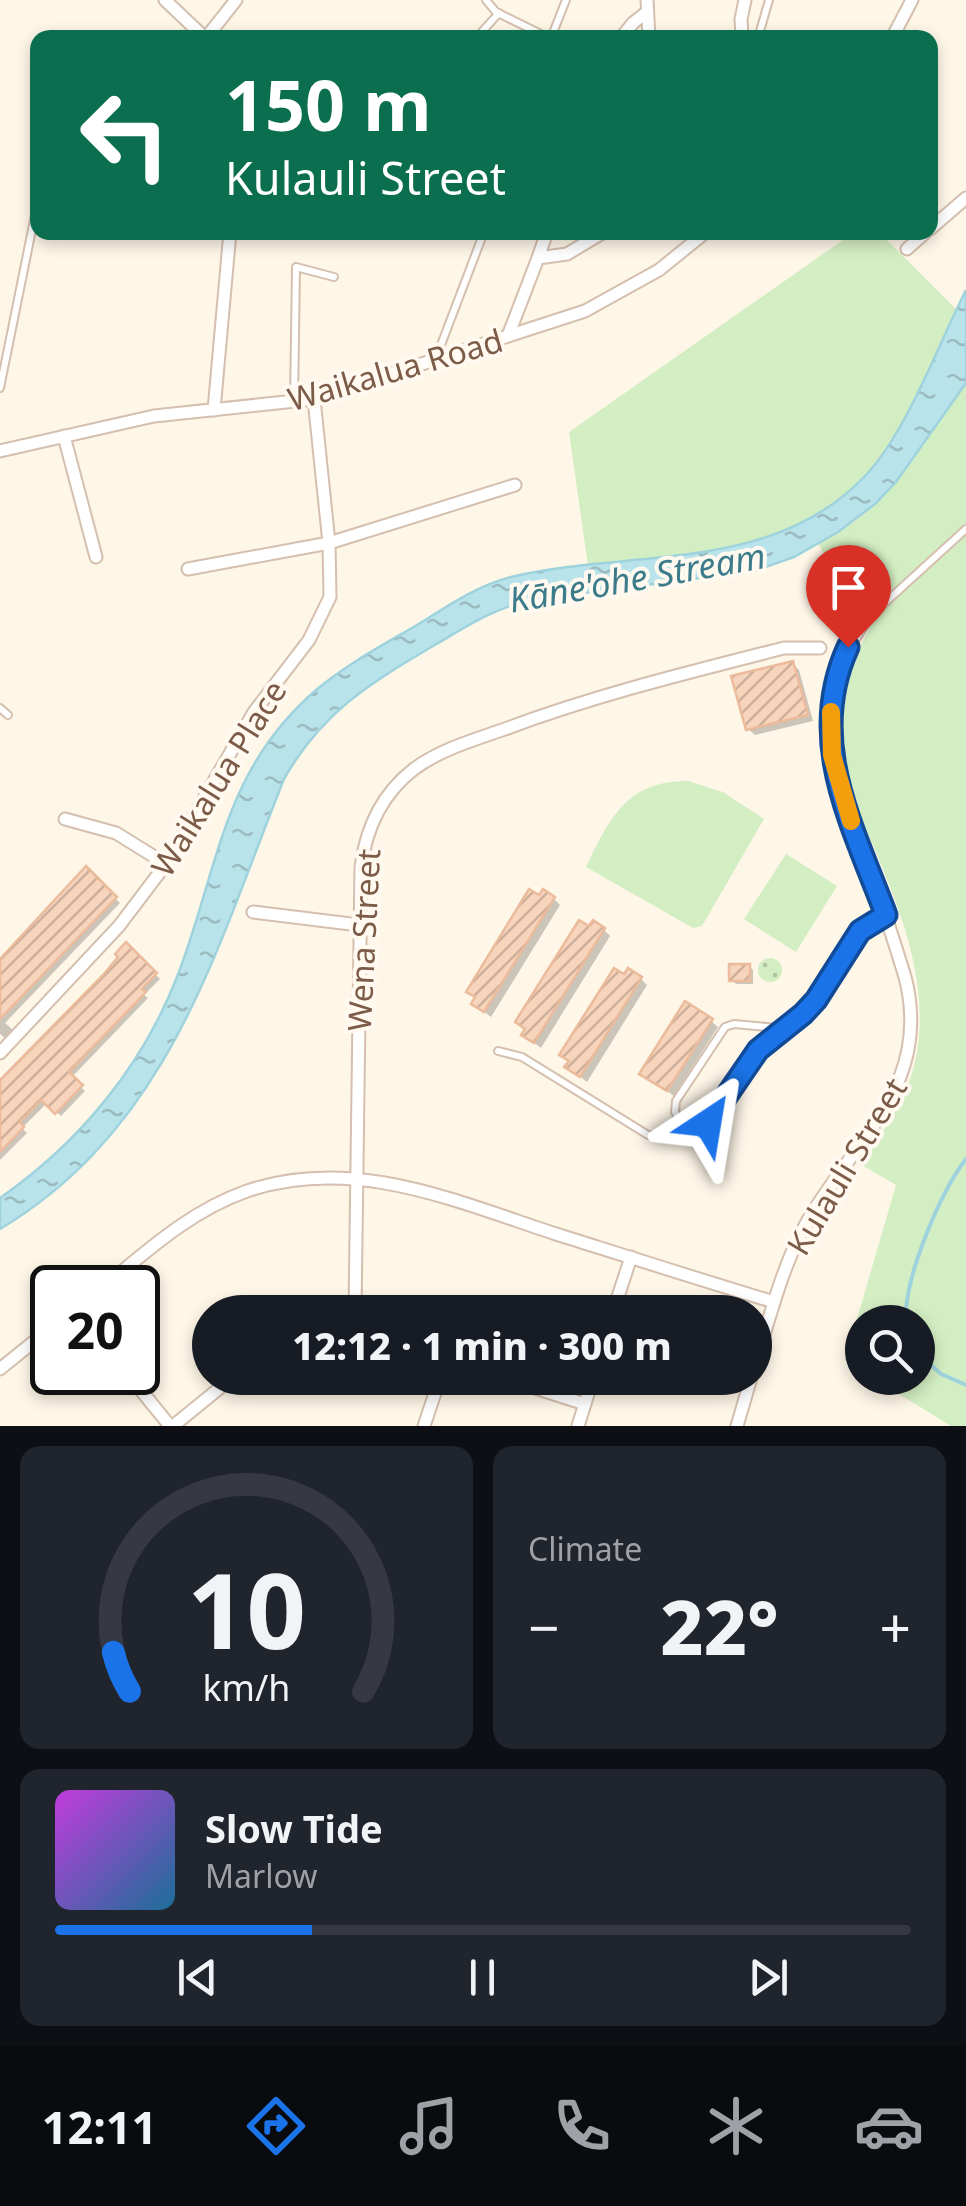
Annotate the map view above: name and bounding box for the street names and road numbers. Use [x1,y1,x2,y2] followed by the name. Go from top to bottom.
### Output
[283,318,507,420] street label: Waikalua Road
[141,672,295,884] street label: Waikalua Place
[337,848,389,1032] street label: Wena Street
[776,1069,916,1263] street label: Kulauli Street

